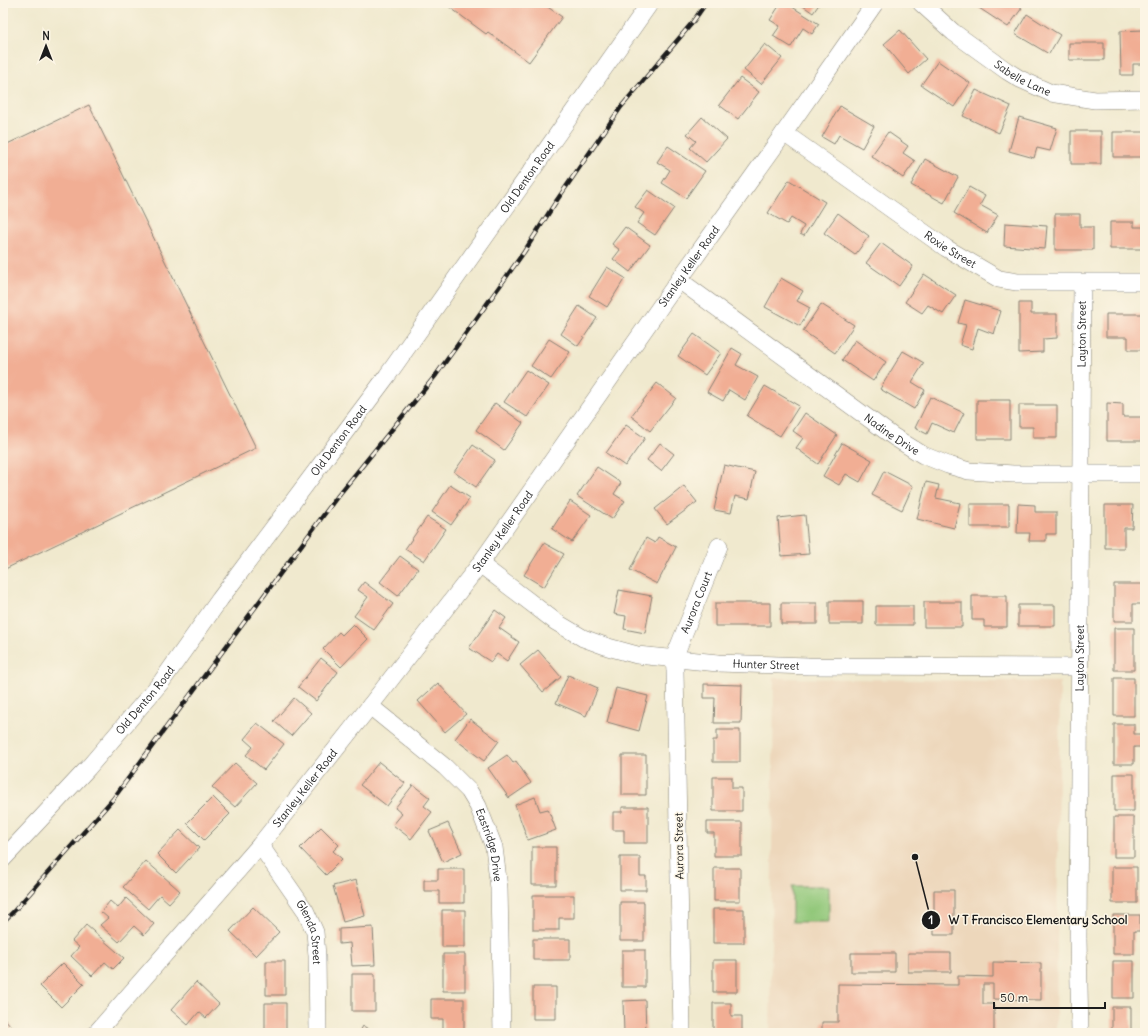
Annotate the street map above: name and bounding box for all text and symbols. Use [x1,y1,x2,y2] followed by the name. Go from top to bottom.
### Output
[26,26,66,66] north arrow
[42,29,50,43] text: N
[992,57,1053,99] street label: Sabelle Lane
[497,138,558,216] street label: Old Denton Road
[655,223,723,309] street label: Stanley Keller Road
[921,228,979,271] street label: Roxie Street
[1074,300,1089,367] street label: Layton Street
[308,402,370,479] street label: Old Denton Road
[862,411,922,458] street label: Nadine Drive
[469,488,536,575] street label: Stanley Keller Road
[678,569,715,635] street label: Aurora Court
[1073,624,1087,691] street label: Layton Street
[732,656,800,673] street label: Hunter Street
[113,663,178,737] street label: Old Denton Road
[270,746,341,830] street label: Stanley Keller Road
[473,806,505,882] street label: Eastridge Drive
[671,812,687,879] street label: Aurora Street
[293,897,324,965] street label: Glenda Street
[921,908,1136,932] callout: W T Francisco Elementary School
[929,912,933,927] text: 1
[949,912,1128,928] text: W T Francisco Elementary School
[994,984,1105,1010] scale bar
[1000,990,1029,1005] text: 50 m

